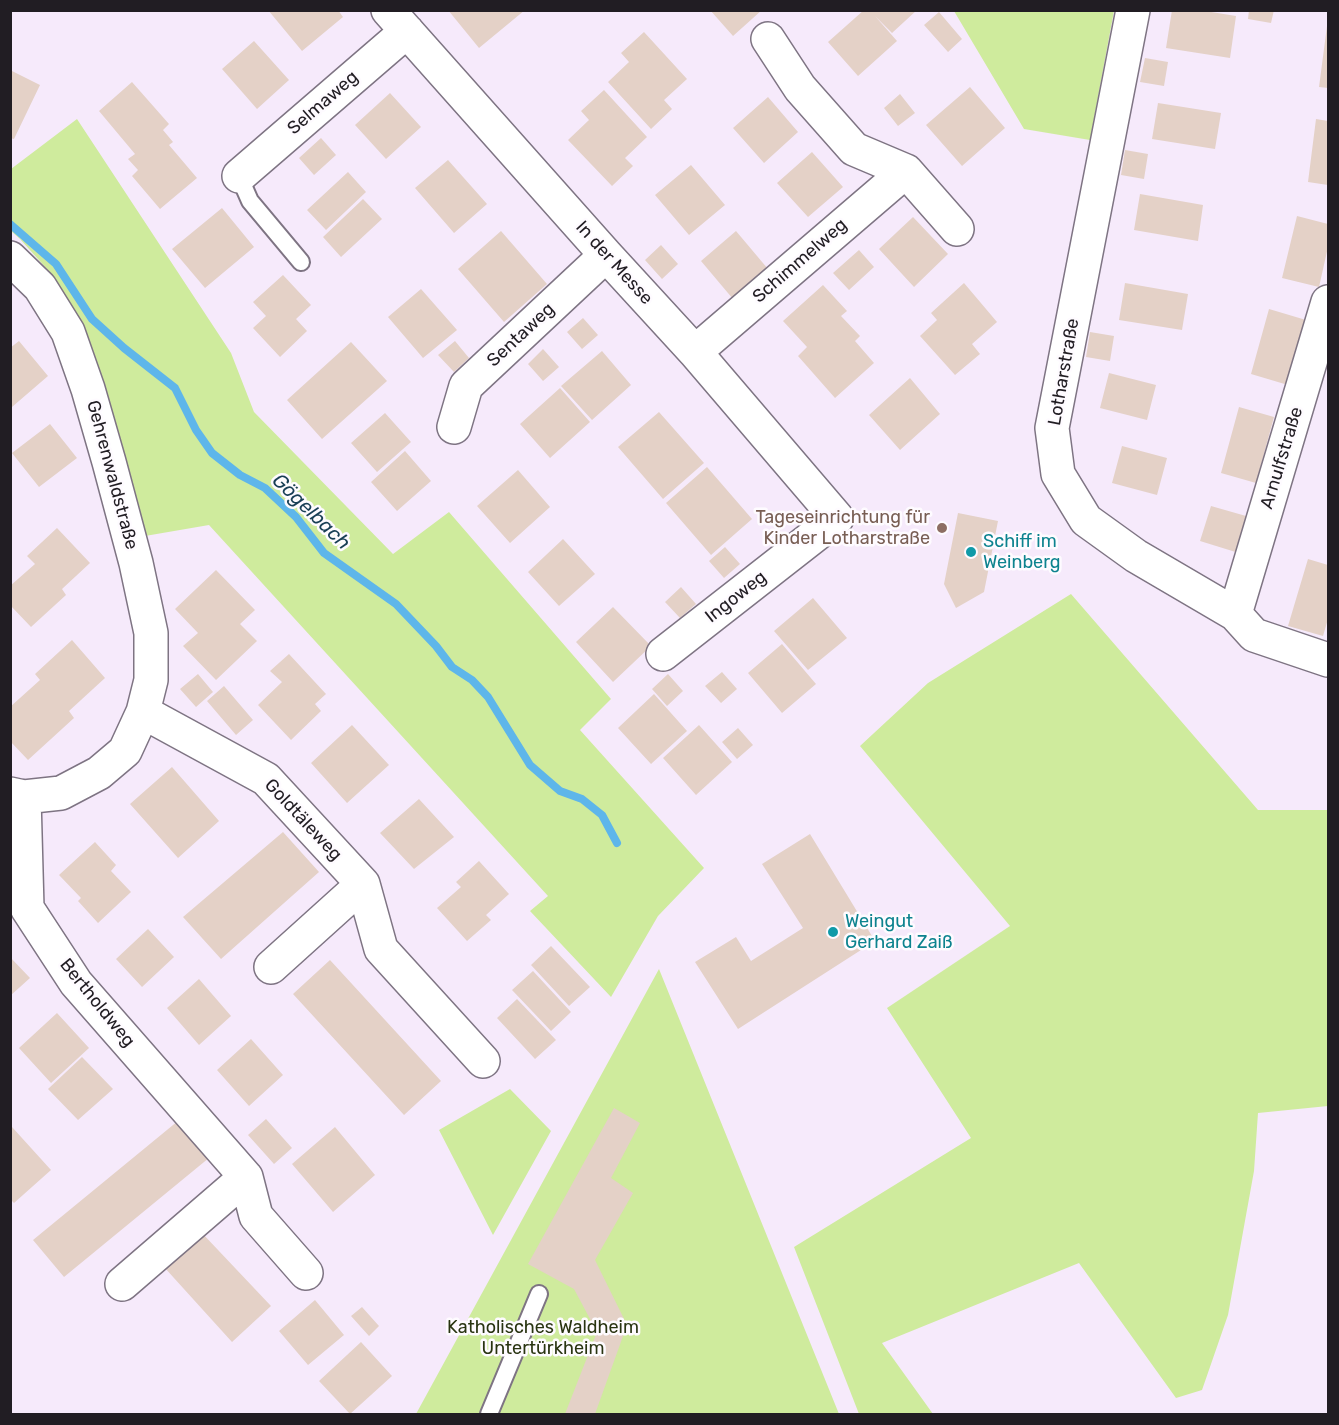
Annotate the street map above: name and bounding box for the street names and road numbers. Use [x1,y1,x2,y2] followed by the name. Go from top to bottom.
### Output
[283,66,363,140] street label: Selmaweg
[748,214,852,308] street label: Schimmelweg
[571,217,657,309] street label: In der Messe
[483,298,559,372] street label: Sentaweg
[1044,317,1084,427] street label: Lotharstraße
[82,398,142,552] street label: Gehrenwaldstraße
[1256,404,1308,512] street label: Arnulfstraße
[701,566,771,628] street label: Ingoweg
[260,775,346,865] street label: Goldtäleweg
[55,954,139,1052] street label: Bertholdweg

